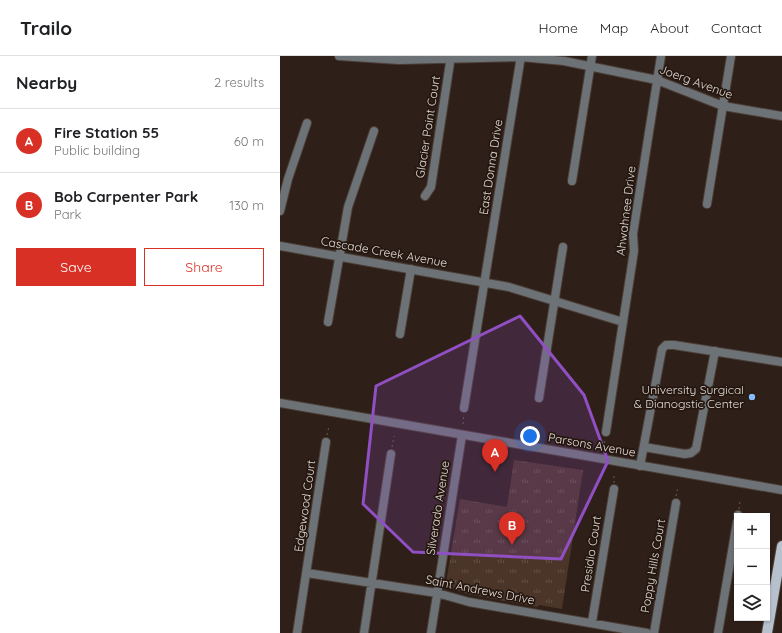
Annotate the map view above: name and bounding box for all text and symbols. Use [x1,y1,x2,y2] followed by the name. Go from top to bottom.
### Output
[20,16,72,40] text: Trailo
[539,19,578,37] text: Home
[600,19,628,37] text: Map
[650,19,689,37] text: About
[711,19,762,37] text: Contact
[657,61,735,102] street label: Joerg Avenue
[16,72,77,93] text: Nearby
[214,74,264,90] text: 2 results
[412,75,443,179] street label: Glacier Point Court
[476,118,505,216] street label: East Donna Drive
[54,123,159,142] text: Fire Station 55
[25,133,33,149] text: A
[234,133,264,149] text: 60 m
[54,142,140,158] text: Public building
[613,165,638,257] street label: Ahwahnee Drive
[54,187,198,206] text: Bob Carpenter Park
[25,197,33,213] text: B
[229,197,264,213] text: 130 m
[54,206,82,222] text: Park
[320,233,449,270] street label: Cascade Creek Avenue
[16,248,136,286] button: Save
[144,248,264,286] button: Share
[634,382,744,411] place label: University Surgical & Dianogstic Center
[747,392,757,402] marker: University Surgical & Dianogstic Center
[520,426,540,446] your location
[547,429,637,460] street label: Parsons Avenue
[482,439,508,472] pin: A
[291,459,318,553] street label: Edgewood Court
[423,459,452,556] street label: Silverado Avenue
[499,512,525,545] pin: B
[734,513,770,621] map controls
[734,513,770,549] button: +
[577,514,604,593] street label: Presidio Court
[637,518,668,614] street label: Poppy Hills Court
[734,549,770,585] button: −
[424,572,536,607] street label: Saint Andrews Drive
[734,585,770,621] button: layers

